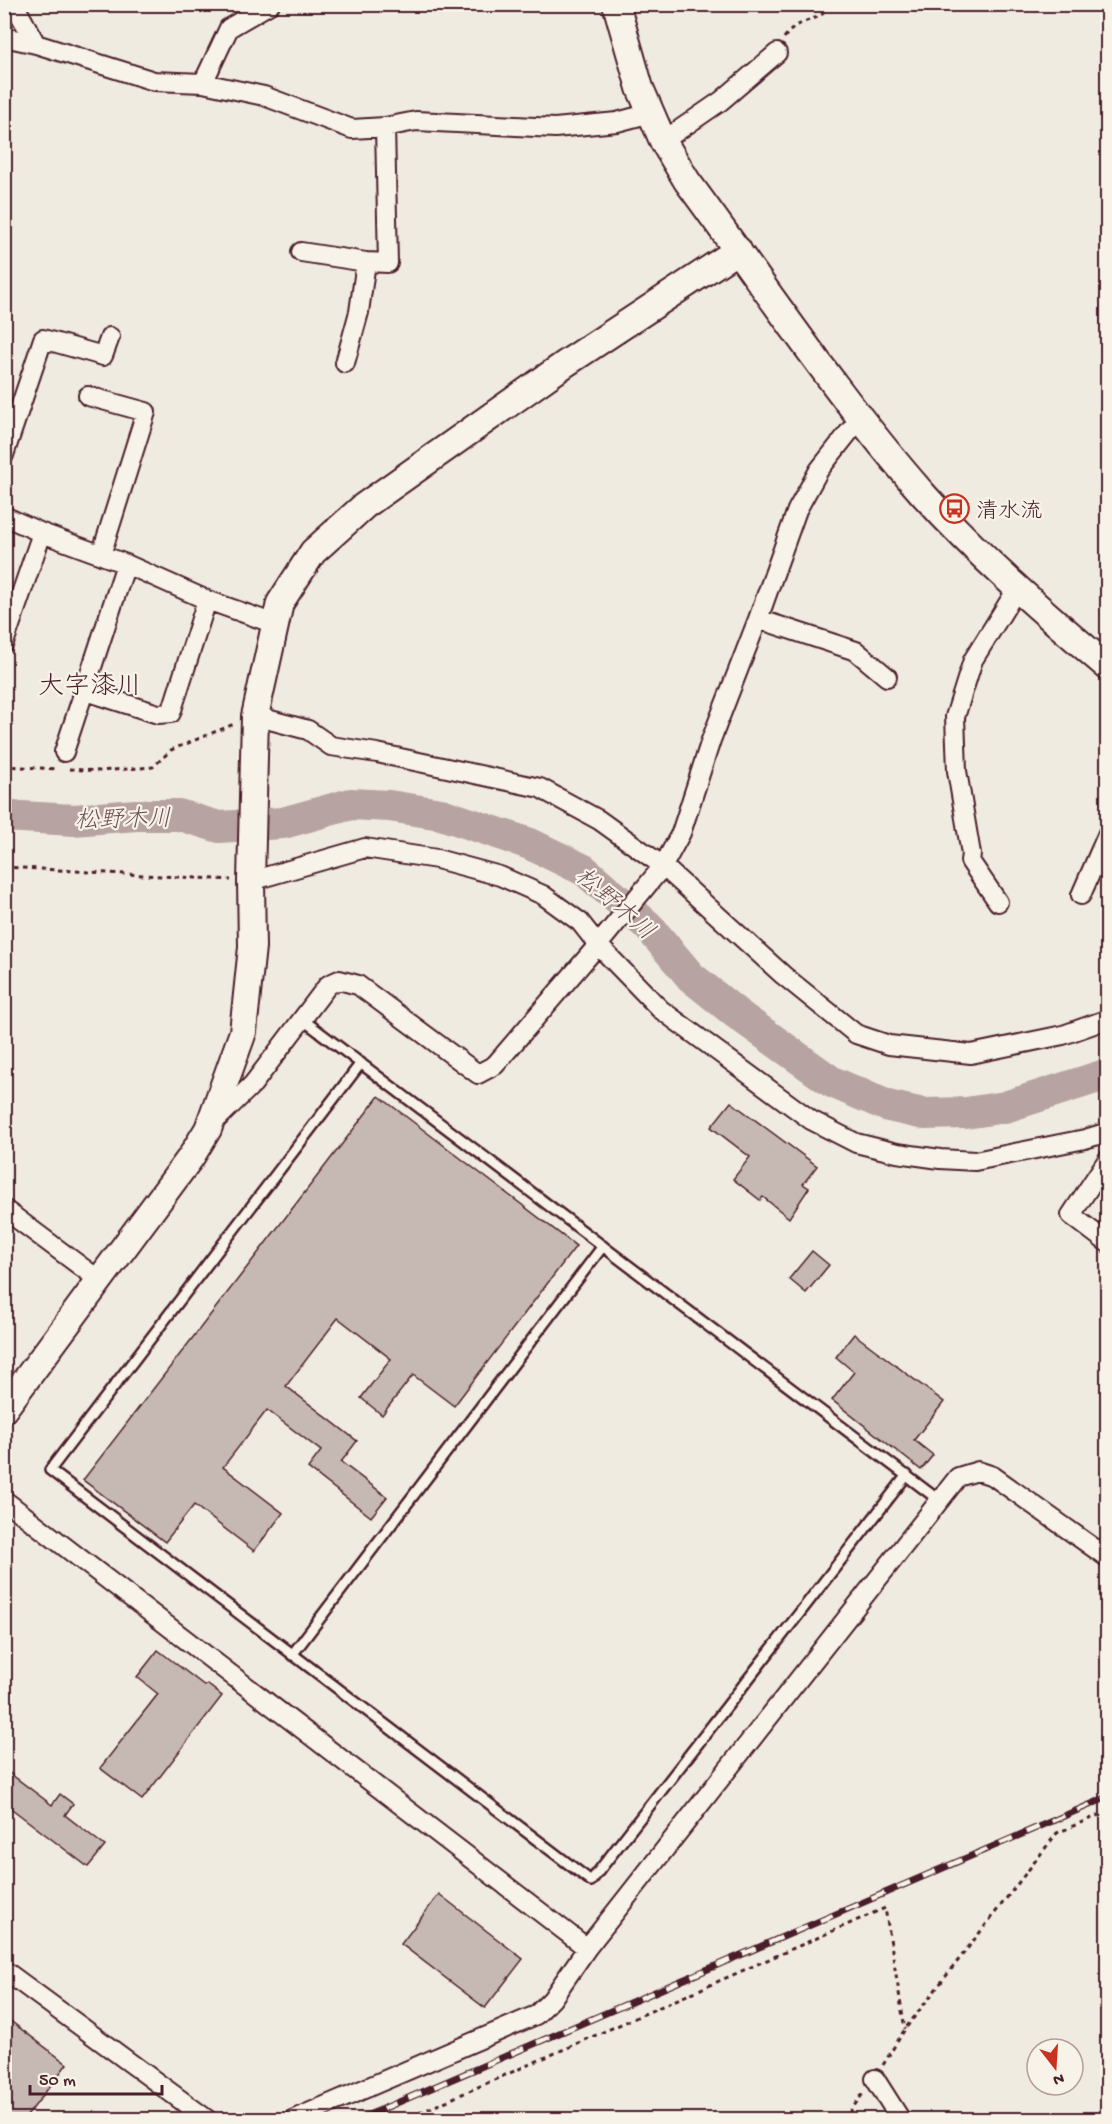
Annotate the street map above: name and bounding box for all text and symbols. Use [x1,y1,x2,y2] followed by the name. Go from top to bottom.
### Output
[939,493,971,525] bus stop icon: 清水流
[976,499,1042,526] place label: 清水流
[38,671,142,704] district label: 大字漆川
[75,805,171,837] water label: 松野木川
[568,862,660,948] water label: 松野木川
[1025,2037,1085,2097] north arrow
[30,2058,162,2096] scale bar
[1050,2067,1066,2089] text: N
[39,2071,76,2092] text: 50 m

